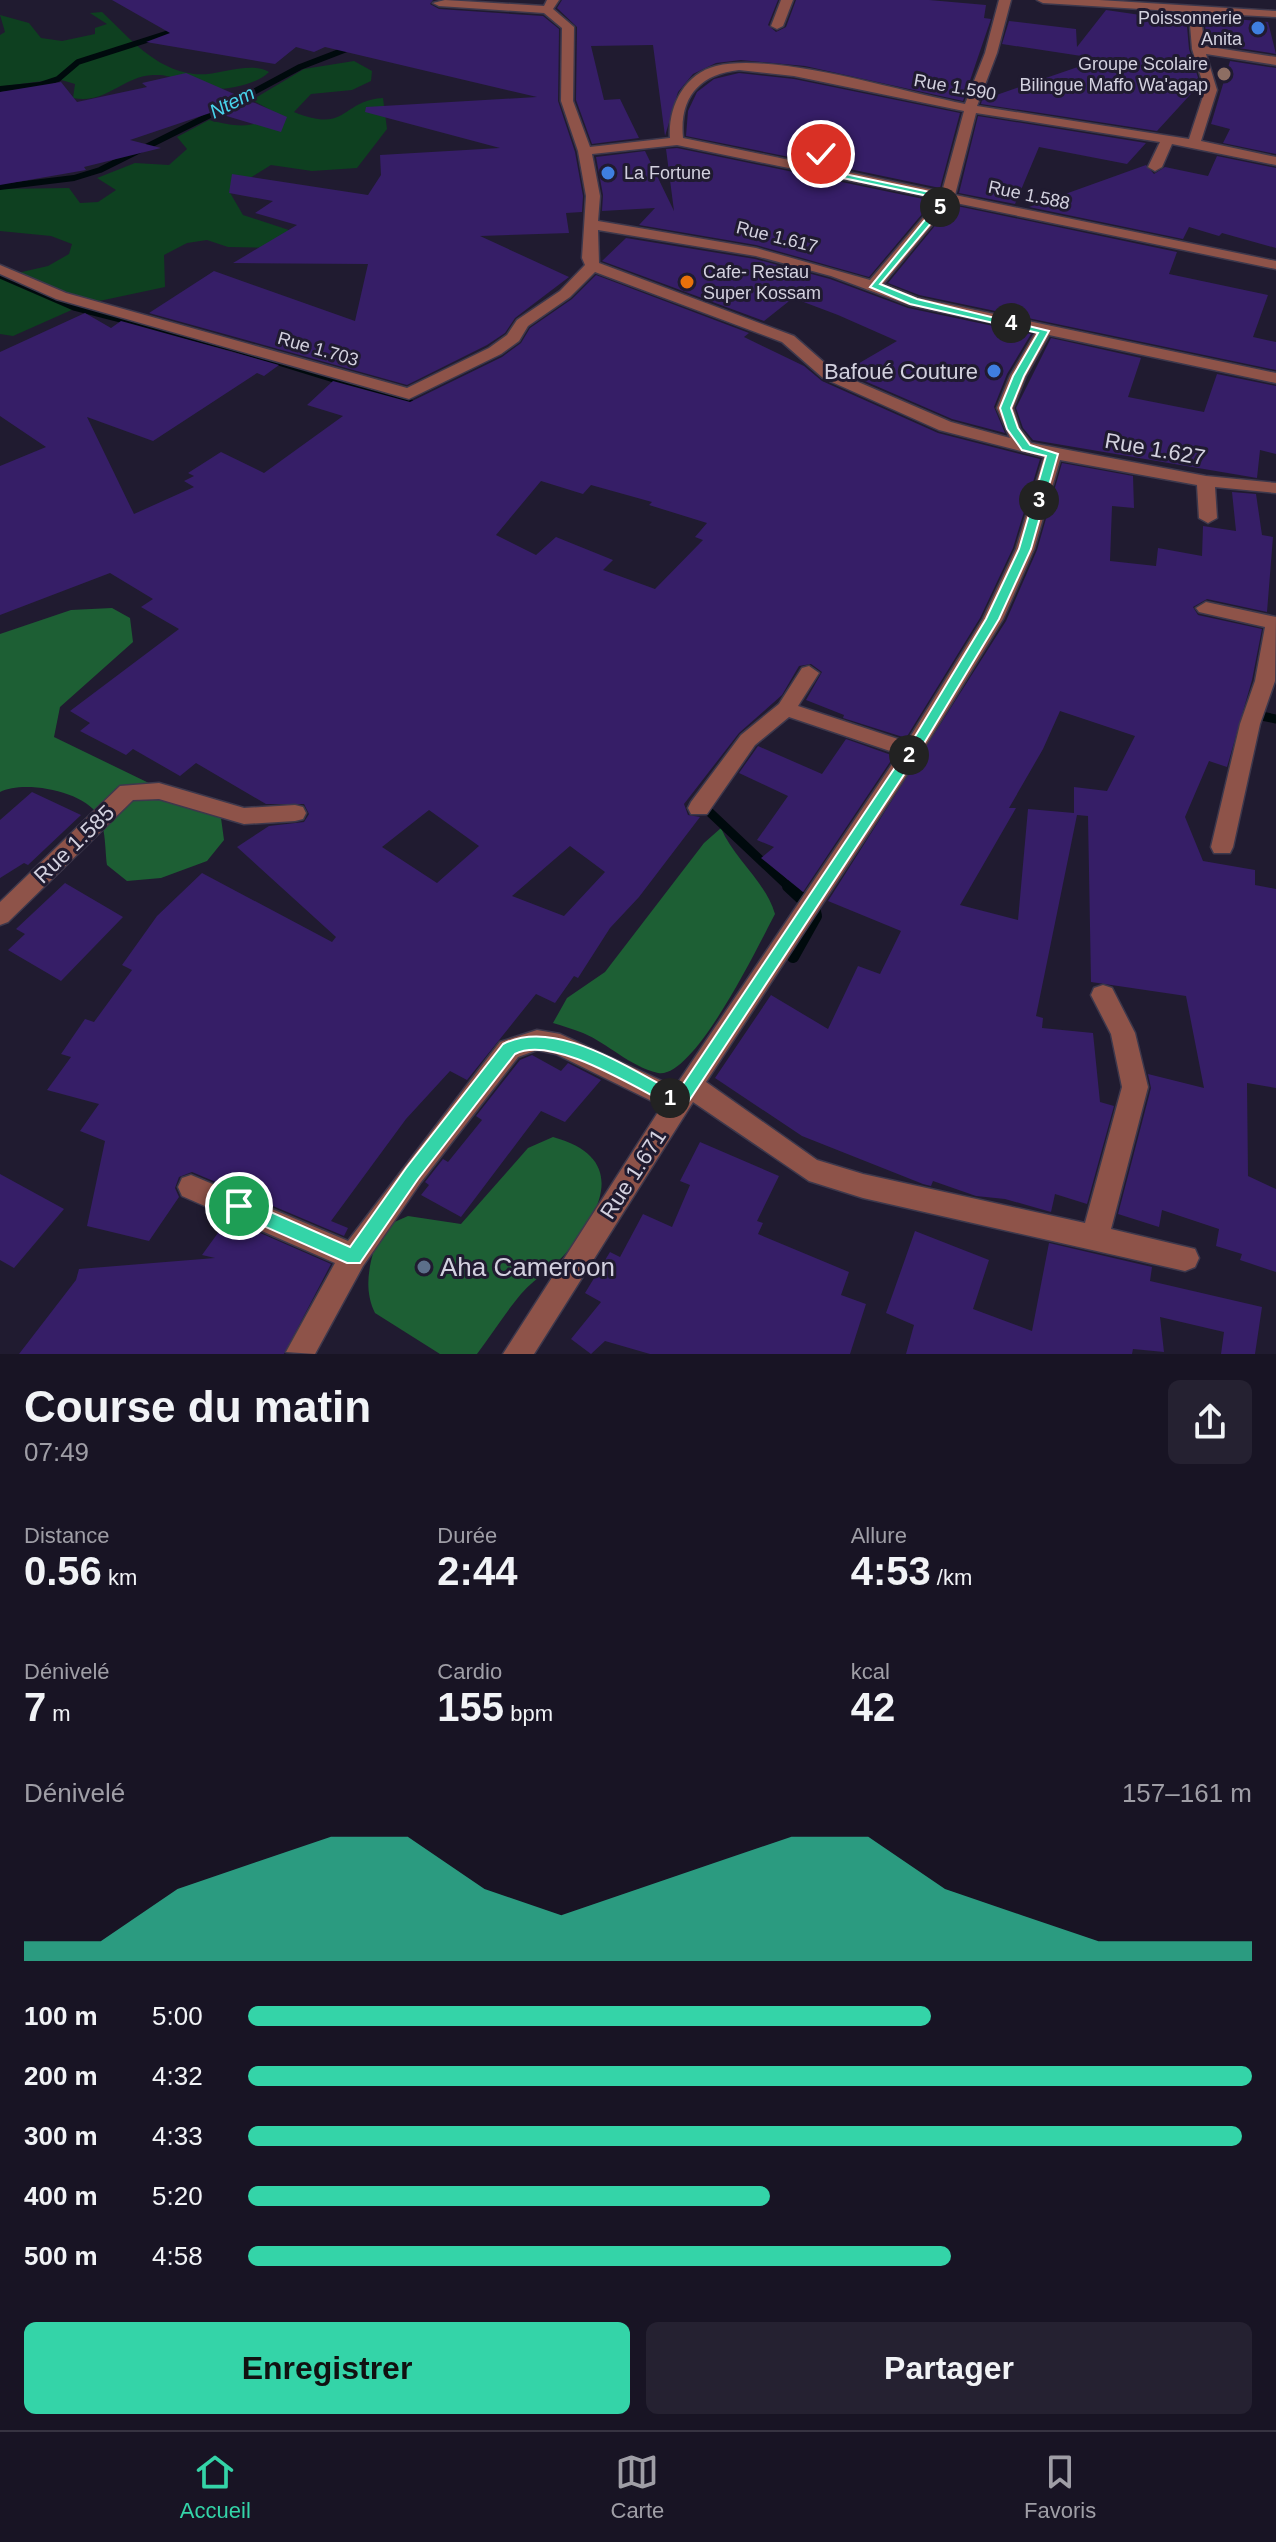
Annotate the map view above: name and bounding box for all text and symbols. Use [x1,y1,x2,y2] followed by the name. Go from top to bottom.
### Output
[1138,8,1243,49] place label: Poissonnerie Anita
[1249,19,1267,37] marker: Poissonnerie Anita
[1019,54,1208,95] place label: Groupe Scolaire Bilingue Maffo Wa'agap
[1215,65,1233,83] marker: Groupe Scolaire Bilingue Maffo Wa'agap
[912,70,998,104] street label: Rue 1.590
[206,81,258,123] water label: Ntem
[787,120,855,188] pin
[799,132,843,176] icon: check
[624,163,711,183] place label: La Fortune
[599,164,617,182] marker: La Fortune
[986,177,1072,213] street label: Rue 1.588
[920,187,960,227] pin: 5
[934,194,946,219] text: 5
[734,217,820,257] street label: Rue 1.617
[703,262,821,303] place label: Cafe- Restau Super Kossam
[678,273,696,291] marker: Cafe- Restau Super Kossam
[991,303,1031,343] pin: 4
[1005,310,1017,335] text: 4
[275,328,361,370] street label: Rue 1.703
[824,359,978,384] place label: Bafoué Couture
[985,362,1003,380] marker: Bafoué Couture
[1103,428,1207,470] street label: Rue 1.627
[1019,480,1059,520] pin: 3
[1033,487,1045,512] text: 3
[889,735,929,775] pin: 2
[903,742,915,767] text: 2
[29,800,119,888] street label: Rue 1.585
[650,1078,690,1118] pin: 1
[664,1085,676,1110] text: 1
[595,1125,671,1223] street label: Rue 1.671
[205,1172,273,1240] pin
[217,1184,261,1228] icon: arrive
[440,1252,615,1282] place label: Aha Cameroon
[415,1258,433,1276] marker: Aha Cameroon
[1168,1380,1252,1464] button: share
[24,1382,371,1431] text: Course du matin
[24,1437,89,1467] text: 07:49
[24,1523,110,1548] text: Distance
[437,1523,497,1548] text: Durée
[851,1523,907,1548] text: Allure
[24,1549,102,1593] text: 0.56
[437,1549,517,1593] text: 2:44
[851,1549,931,1593] text: 4:53
[102,1565,137,1590] text: km
[931,1565,972,1590] text: /km
[24,1659,110,1684] text: Dénivelé
[437,1659,502,1684] text: Cardio
[851,1659,890,1684] text: kcal
[24,1685,46,1729] text: 7
[437,1685,504,1729] text: 155
[851,1685,895,1729] text: 42
[46,1701,71,1726] text: m
[504,1701,553,1726] text: bpm
[24,1778,125,1808] text: Dénivelé
[1122,1778,1252,1808] text: 157–161 m
[24,2001,98,2031] text: 100 m
[152,2001,203,2031] text: 5:00
[24,2061,98,2091] text: 200 m
[152,2061,203,2091] text: 4:32
[24,2121,98,2151] text: 300 m
[152,2121,203,2151] text: 4:33
[24,2181,98,2211] text: 400 m
[152,2181,203,2211] text: 5:20
[24,2241,98,2271] text: 500 m
[152,2241,203,2271] text: 4:58
[24,2322,630,2414] button: Enregistrer
[646,2322,1252,2414] button: Partager
[180,2450,251,2524] tab: Accueil
[611,2450,664,2524] tab: Carte
[1024,2450,1096,2524] tab: Favoris

